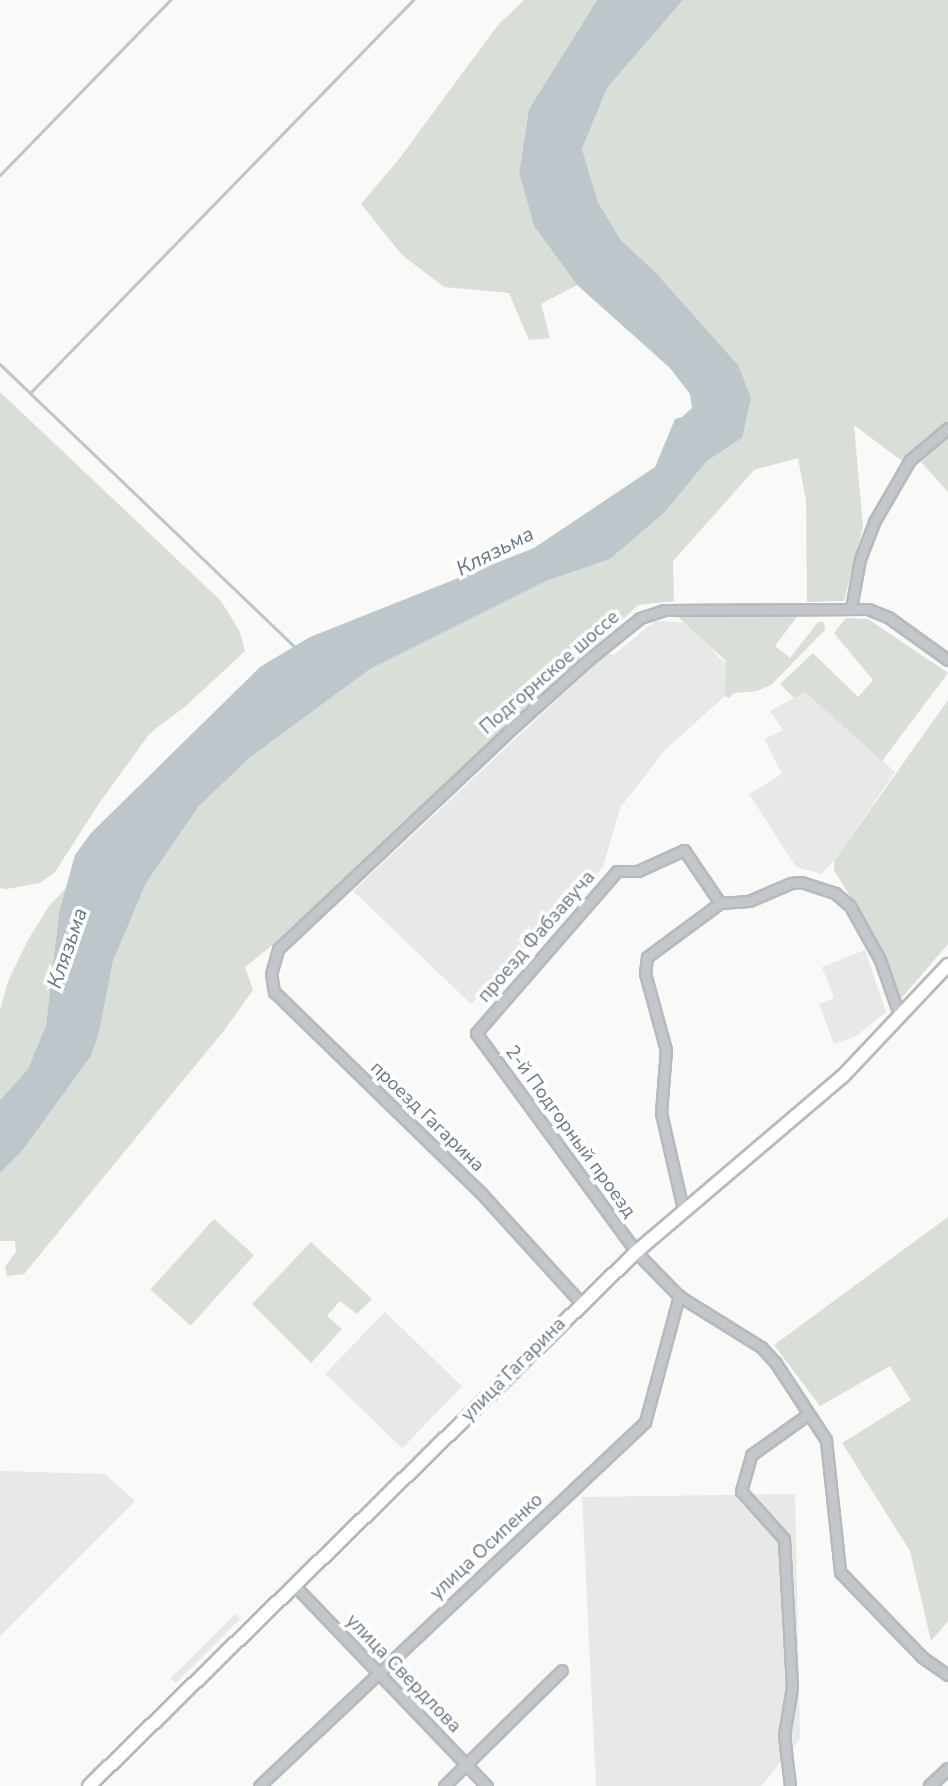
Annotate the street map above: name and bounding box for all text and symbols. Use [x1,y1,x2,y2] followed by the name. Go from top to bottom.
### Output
[452,521,538,581] water label: Клязьма
[476,606,624,740] street label: Подгорнское шоссе
[474,867,600,1007] street label: проезд Фабзавуча
[41,904,93,992] water label: Клязьма
[500,1041,640,1223] street label: 2-й Подгорный проезд
[365,1057,489,1177] street label: проезд Гагарина
[457,1313,571,1427] street label: улица Гагарина
[426,1489,548,1605] street label: улица Осипенко
[341,1610,465,1738] street label: улица Свердлова

